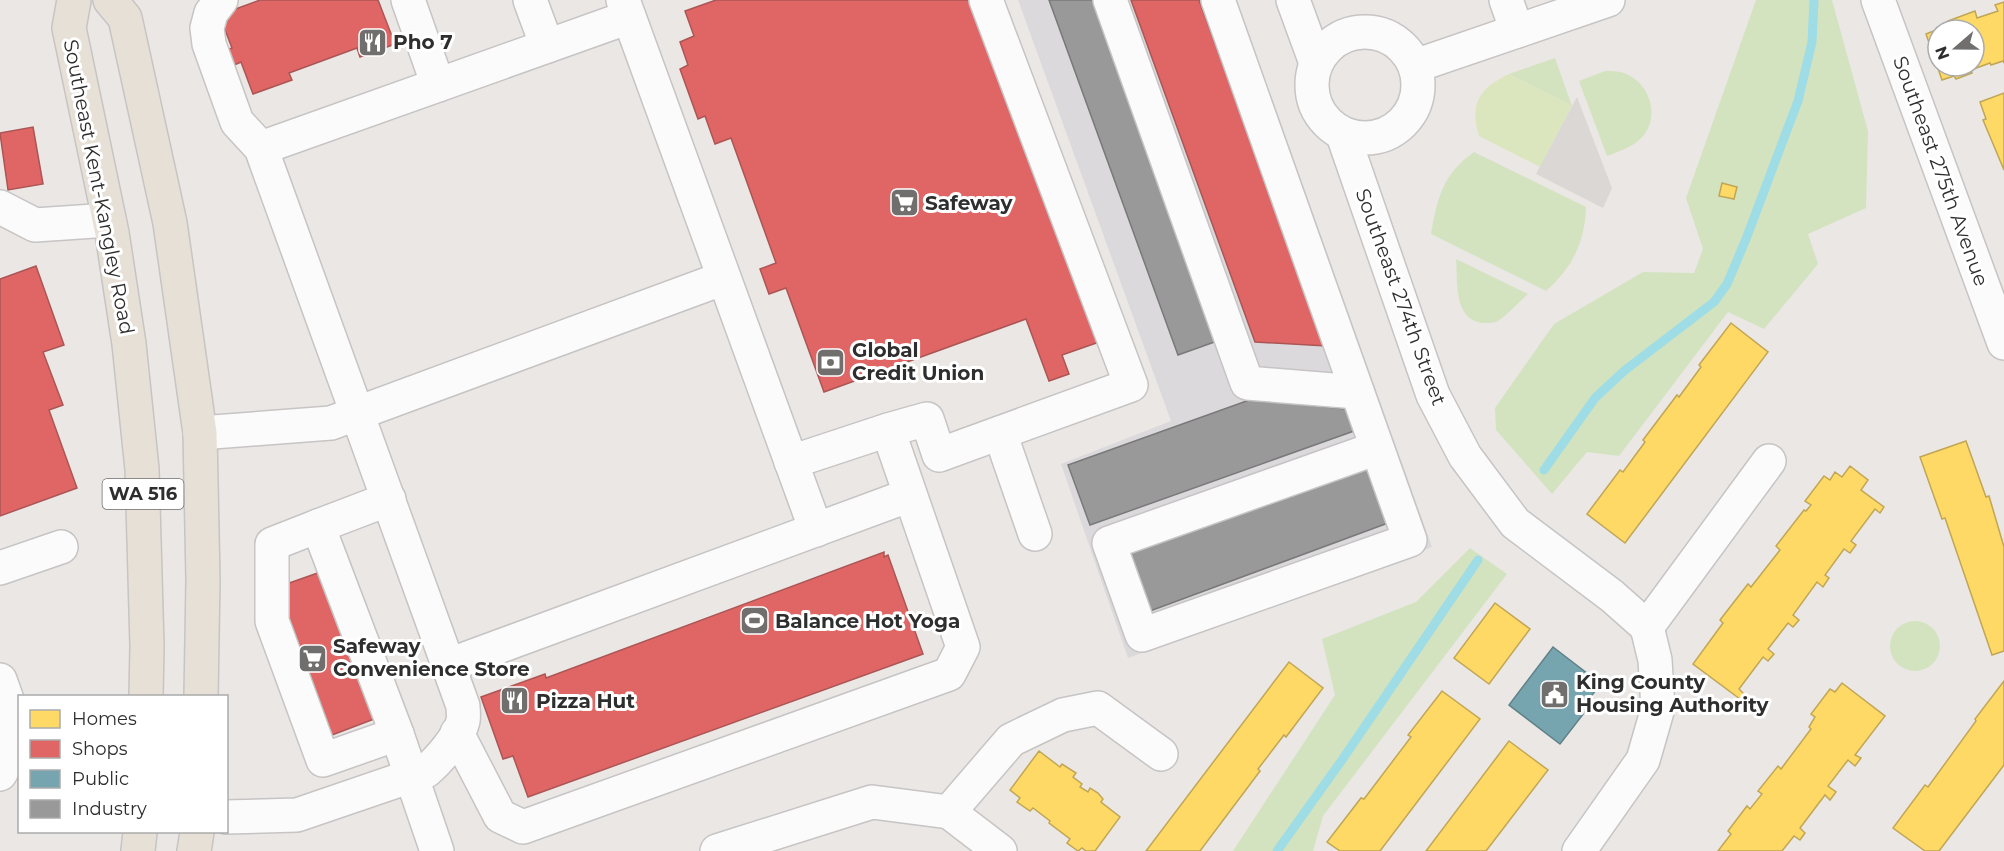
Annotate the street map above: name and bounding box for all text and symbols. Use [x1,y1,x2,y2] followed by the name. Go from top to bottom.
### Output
[1926,18,1986,78] north arrow
[356,26,388,58] restaurant icon: Pho 7
[393,30,453,54] place label: Pho 7
[59,37,139,337] street label: Southeast Kent-Kangley Road
[1931,44,1954,62] text: N
[1888,53,1994,289] street label: Southeast 275th Avenue
[1351,185,1451,409] street label: Southeast 274th Street
[888,187,920,219] supermarket icon: Safeway
[925,191,1014,215] place label: Safeway
[852,338,984,385] place label: Global Credit Union
[815,346,847,378] bank icon: Global Credit Union
[102,479,184,509] road number: WA 516
[738,605,770,637] sports icon: Balance Hot Yoga
[775,609,960,633] place label: Balance Hot Yoga
[333,634,530,681] place label: Safeway Convenience Store
[296,642,328,674] supermarket icon: Safeway Convenience Store
[1576,670,1770,717] place label: King County Housing Authority
[1539,678,1571,710] public building icon: King County Housing Authority
[499,685,531,717] restaurant icon: Pizza Hut
[536,689,635,713] place label: Pizza Hut
[18,695,228,833] legend
[72,708,137,730] text: Homes
[72,738,128,760] text: Shops
[72,768,129,790] text: Public
[72,798,147,820] text: Industry

